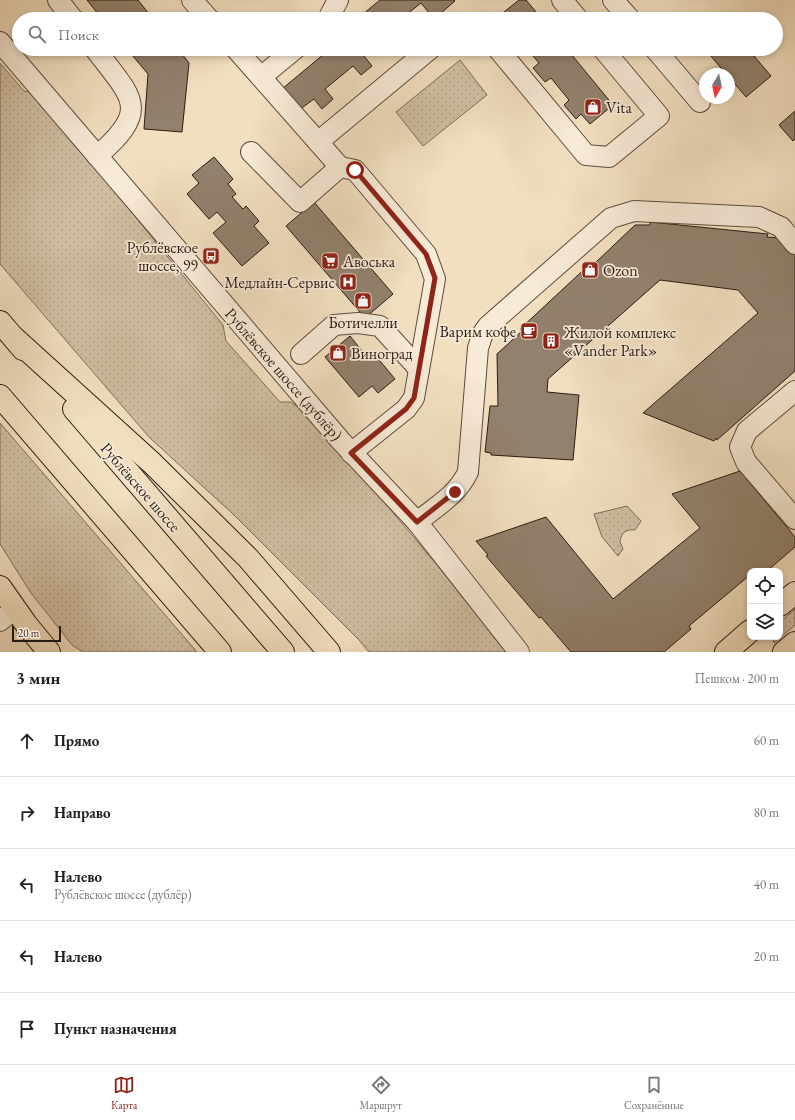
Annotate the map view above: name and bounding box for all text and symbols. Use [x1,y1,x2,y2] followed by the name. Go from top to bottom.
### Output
[12,12,783,56] search box
[26,23,48,45] icon: search
[58,25,99,44] text: Поиск
[699,68,735,104] north arrow
[583,97,603,117] shop icon: Vita
[606,97,632,118] place label: Vita
[346,161,364,179] route start
[127,237,198,276] place label: Рублёвское шоссе, 99
[201,246,221,266] bus stop icon: Рублёвское шоссе, 99
[320,251,340,271] supermarket icon: Авоська
[342,251,396,272] place label: Авоська
[580,260,600,280] shop icon: Ozon
[603,260,638,281] place label: Ozon
[224,272,335,293] place label: Медлайн-Сервис
[338,272,358,292] hospital icon: Медлайн-Сервис
[353,291,373,311] shop icon: Ботичелли
[220,304,347,445] street label: Рублёвское шоссе (дублёр)
[328,312,398,333] place label: Ботичелли
[439,321,516,342] place label: Варим кофе
[519,321,539,341] cafe icon: Варим кофе
[563,322,676,361] place label: Жилой комплекс «Vander Park»
[541,331,561,351] building icon: Жилой комплекс «Vander Park»
[328,343,348,363] shop icon: Виноград
[351,343,413,364] place label: Виноград
[96,438,185,537] street label: Рублёвское шоссе
[446,483,464,501] route end
[747,568,783,640] map controls
[747,568,783,604] button: locate
[747,604,783,640] button: layers
[12,624,61,643] scale bar
[18,626,39,640] text: 20 m
[16,667,60,689] text: 3 мин
[695,670,779,687] text: Пешком · 200 m
[16,730,38,752] icon: ahead
[54,731,99,750] text: Прямо
[754,732,779,749] text: 60 m
[16,802,38,824] icon: right
[54,803,111,822] text: Направо
[754,804,779,821] text: 80 m
[54,867,102,886] text: Налево
[16,874,38,896] icon: left
[754,876,779,893] text: 40 m
[54,886,192,903] text: Рублёвское шоссе (дублёр)
[16,946,38,968] icon: left
[54,947,102,966] text: Налево
[754,948,779,965] text: 20 m
[16,1018,38,1040] icon: arrive
[54,1019,177,1038] text: Пункт назначения
[111,1074,137,1112] tab: Карта
[360,1074,402,1112] tab: Маршрут
[624,1074,684,1112] tab: Сохранённые

